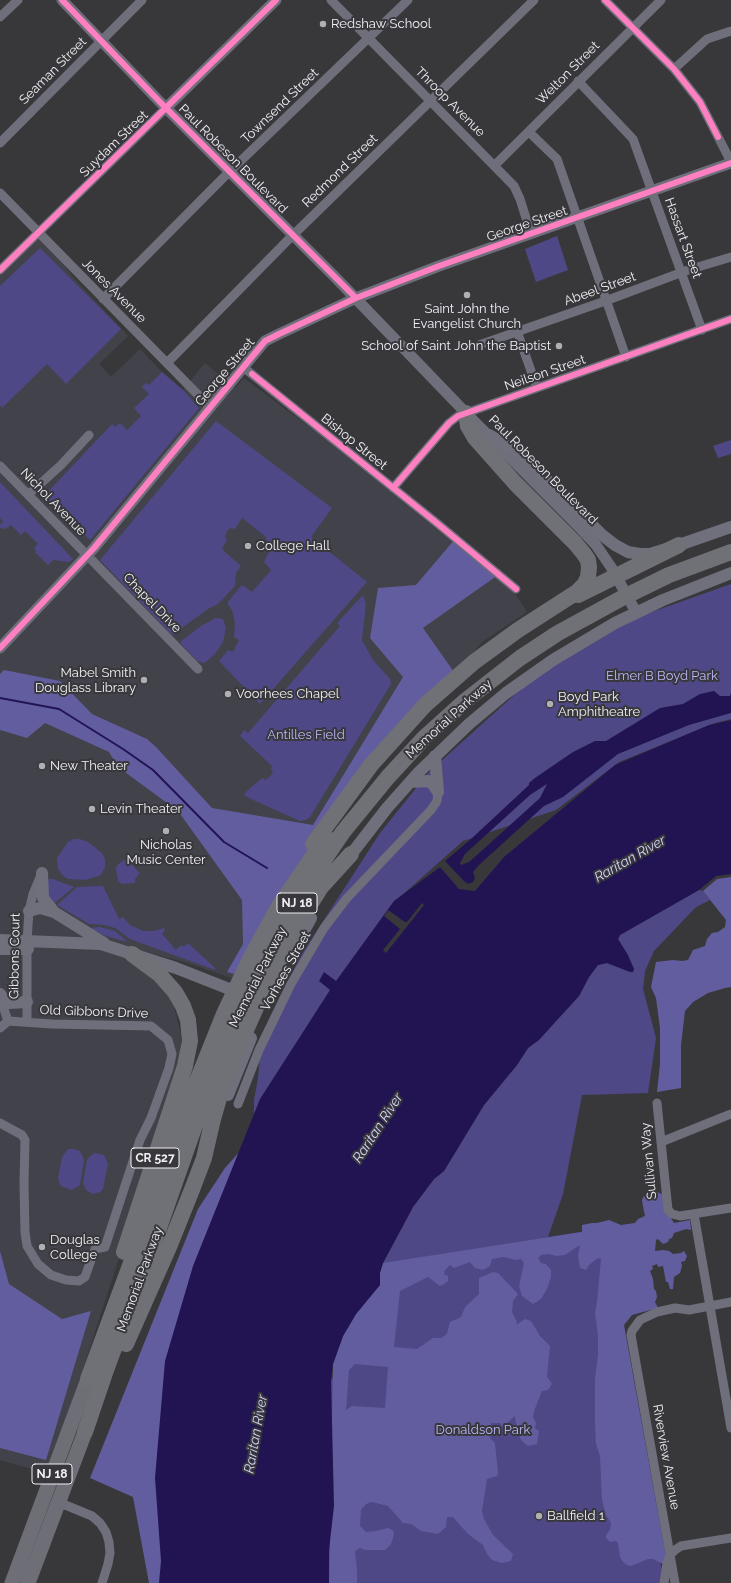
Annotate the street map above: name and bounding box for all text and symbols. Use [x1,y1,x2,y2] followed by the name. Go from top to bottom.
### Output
[331,16,431,32] place label: Redshaw School
[318,19,328,29] marker: Redshaw School
[16,34,90,108] street label: Seaman Street
[533,38,603,108] street label: Welton Street
[412,64,488,140] street label: Throop Avenue
[238,65,322,147] street label: Townsend Street
[175,101,291,217] street label: Paul Robeson Boulevard
[77,108,151,180] street label: Suydam Street
[299,131,381,211] street label: Redmond Street
[661,196,705,280] street label: Hassart Street
[485,203,569,245] street label: George Street
[79,256,149,326] street label: Jones Avenue
[562,269,638,309] street label: Abeel Street
[462,290,472,300] marker: Saint John the Evangelist Church
[413,301,521,332] place label: Saint John the Evangelist Church
[192,335,258,409] street label: George Street
[361,338,551,354] place label: School of Saint John the Baptist
[554,341,564,351] marker: School of Saint John the Baptist
[502,352,588,394] street label: Neilson Street
[318,411,390,473] street label: Bishop Street
[485,412,601,528] street label: Paul Robeson Boulevard
[17,465,89,539] street label: Nichol Avenue
[256,538,330,554] place label: College Hall
[243,541,253,551] marker: College Hall
[120,570,184,636] street label: Chapel Drive
[35,665,136,696] place label: Mabel Smith Douglass Library
[606,668,718,684] park label: Elmer B Boyd Park
[139,675,149,685] marker: Mabel Smith Douglass Library
[403,676,495,762] street label: Memorial Parkway
[236,686,339,702] place label: Voorhees Chapel
[223,689,233,699] marker: Voorhees Chapel
[558,689,640,720] place label: Boyd Park Amphitheatre
[545,699,555,709] marker: Boyd Park Amphitheatre
[267,727,345,743] park label: Antilles Field
[50,758,128,774] place label: New Theater
[37,761,47,771] marker: New Theater
[100,801,182,817] place label: Levin Theater
[87,804,97,814] marker: Levin Theater
[161,826,171,836] marker: Nicholas Music Center
[591,832,669,886] water label: Raritan River
[126,837,206,868] place label: Nicholas Music Center
[277,893,317,913] road number: NJ 18
[6,913,24,999] street label: Gibbons Court
[226,924,290,1030] street label: Memorial Parkway
[258,928,314,1014] street label: Vorhees Street
[39,1002,149,1022] street label: Old Gibbons Drive
[349,1090,407,1166] water label: Raritan River
[638,1122,660,1200] street label: Sullivan Way
[131,1148,179,1168] road number: CR 527
[114,1224,166,1334] street label: Memorial Parkway
[50,1232,100,1263] place label: Douglas College
[37,1242,47,1252] marker: Douglas College
[241,1393,271,1475] water label: Raritan River
[649,1403,683,1511] street label: Riverview Avenue
[436,1422,530,1438] park label: Donaldson Park
[32,1464,72,1484] road number: NJ 18
[547,1508,604,1524] place label: Ballfield 1
[534,1511,544,1521] marker: Ballfield 1

